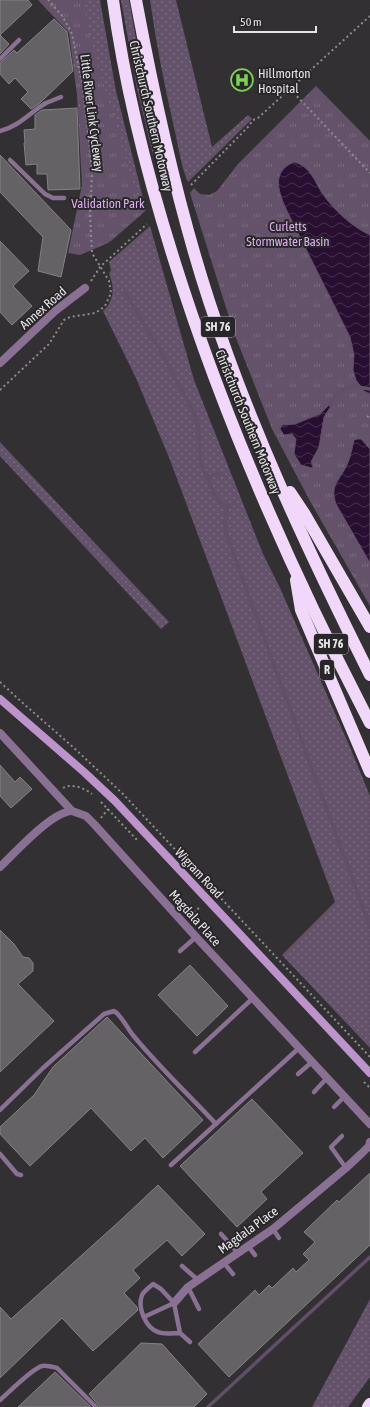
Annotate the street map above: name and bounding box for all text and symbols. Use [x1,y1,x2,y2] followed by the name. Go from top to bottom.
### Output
[234,8,316,34] scale bar
[240,15,262,29] text: 50 m
[126,39,176,194] street label: Christchurch Southern Motorway
[77,53,107,173] street label: Little River Link Cycleway
[258,66,311,96] place label: Hillmorton Hospital
[229,67,255,93] hospital icon: Hillmorton Hospital
[71,196,145,211] park label: Validation Park
[246,219,330,249] park label: Curletts Stormwater Basin
[17,284,69,332] street label: Annex Road
[201,317,235,337] road number: SH 76
[212,348,284,497] street label: Christchurch Southern Motorway
[314,634,348,654] road number: SH 76
[320,660,334,680] road number: R
[172,845,226,901] street label: Wigram Road
[166,887,224,949] street label: Magdala Place
[215,1203,281,1257] street label: Magdala Place

